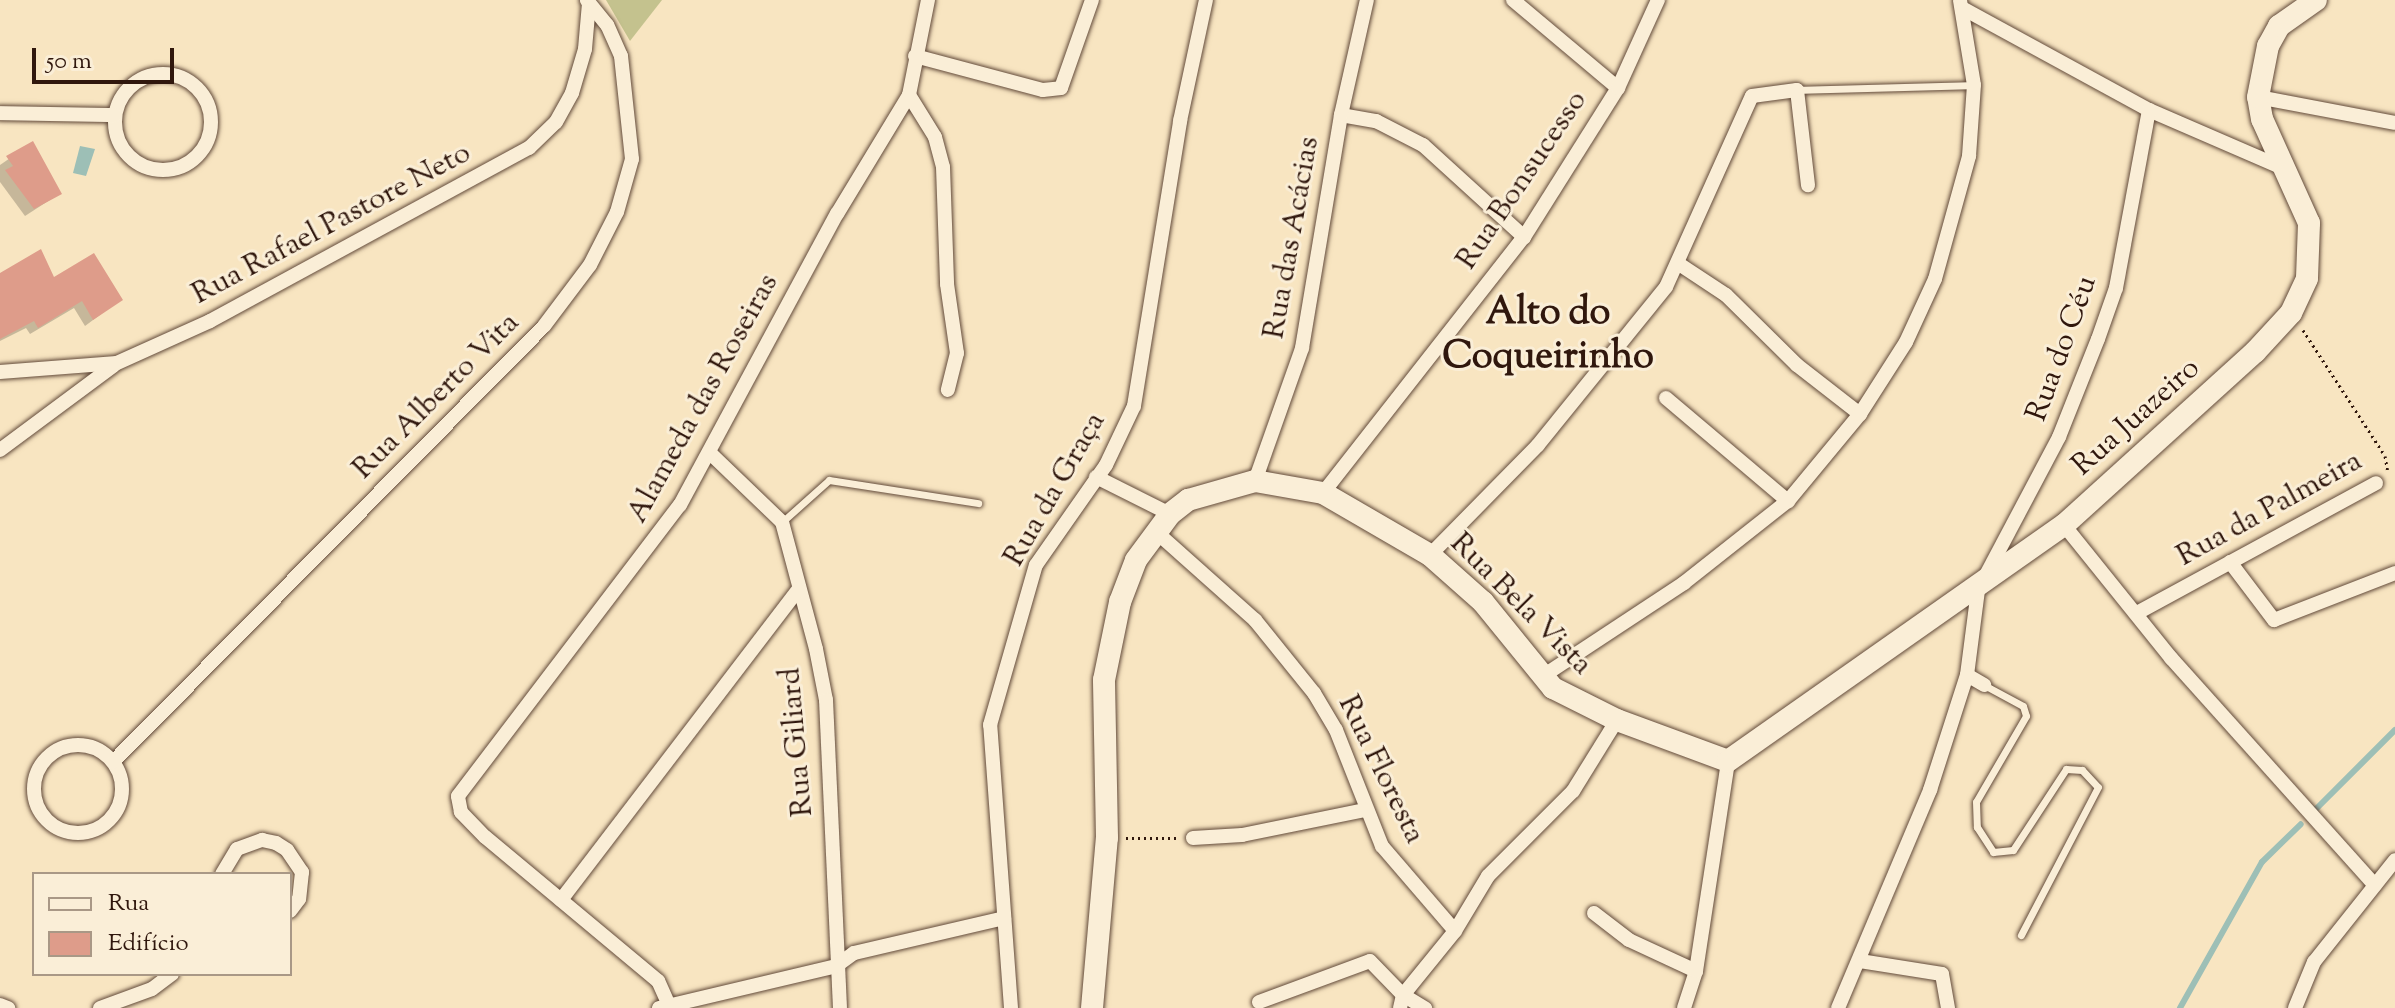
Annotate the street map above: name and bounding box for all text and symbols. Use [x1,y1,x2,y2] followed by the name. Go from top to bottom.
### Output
[36,32,178,82] scale bar
[46,45,92,79] text: 50 m
[1450,85,1596,277] street label: Rua Bonsucesso
[1258,134,1328,342] street label: Rua das Acácias
[187,136,477,314] street label: Rua Rafael Pastore Neto
[621,268,787,530] street label: Alameda das Roseiras
[2020,271,2106,427] street label: Rua do Céu
[1442,292,1654,382] district label: Alto do Coqueirinho
[346,306,528,488] street label: Rua Alberto Vita
[2066,351,2208,485] street label: Rua Juazeiro
[997,407,1115,573] street label: Rua da Graça
[2171,444,2369,576] street label: Rua da Palmeira
[1441,526,1599,684] street label: Rua Bela Vista
[774,666,822,818] street label: Rua Giliard
[1329,690,1431,850] street label: Rua Floresta
[32,872,292,976] legend
[108,887,149,921] text: Rua
[108,927,189,961] text: Edifício

